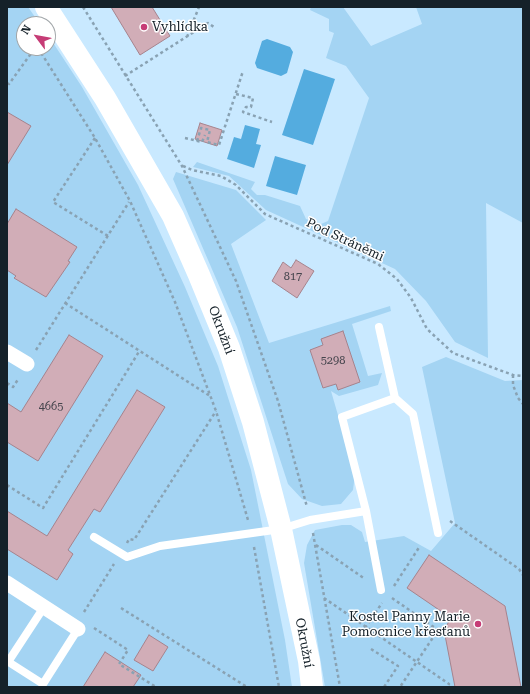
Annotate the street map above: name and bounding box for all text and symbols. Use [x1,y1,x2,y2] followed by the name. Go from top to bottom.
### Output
[16,16,56,56] north arrow
[152,19,208,35] place label: Vyhlídka
[139,22,149,32] marker: Vyhlídka
[18,23,34,37] text: N
[303,215,387,265] street label: Pod Stráněmi
[284,270,302,284] house number: 817
[205,304,237,356] street label: Okružní
[321,354,345,368] house number: 5298
[39,400,63,414] house number: 4665
[342,609,470,640] place label: Kostel Panny Marie Pomocnice křesťanů
[292,617,316,669] street label: Okružní
[473,619,483,629] marker: Kostel Panny Marie Pomocnice křesťanů

